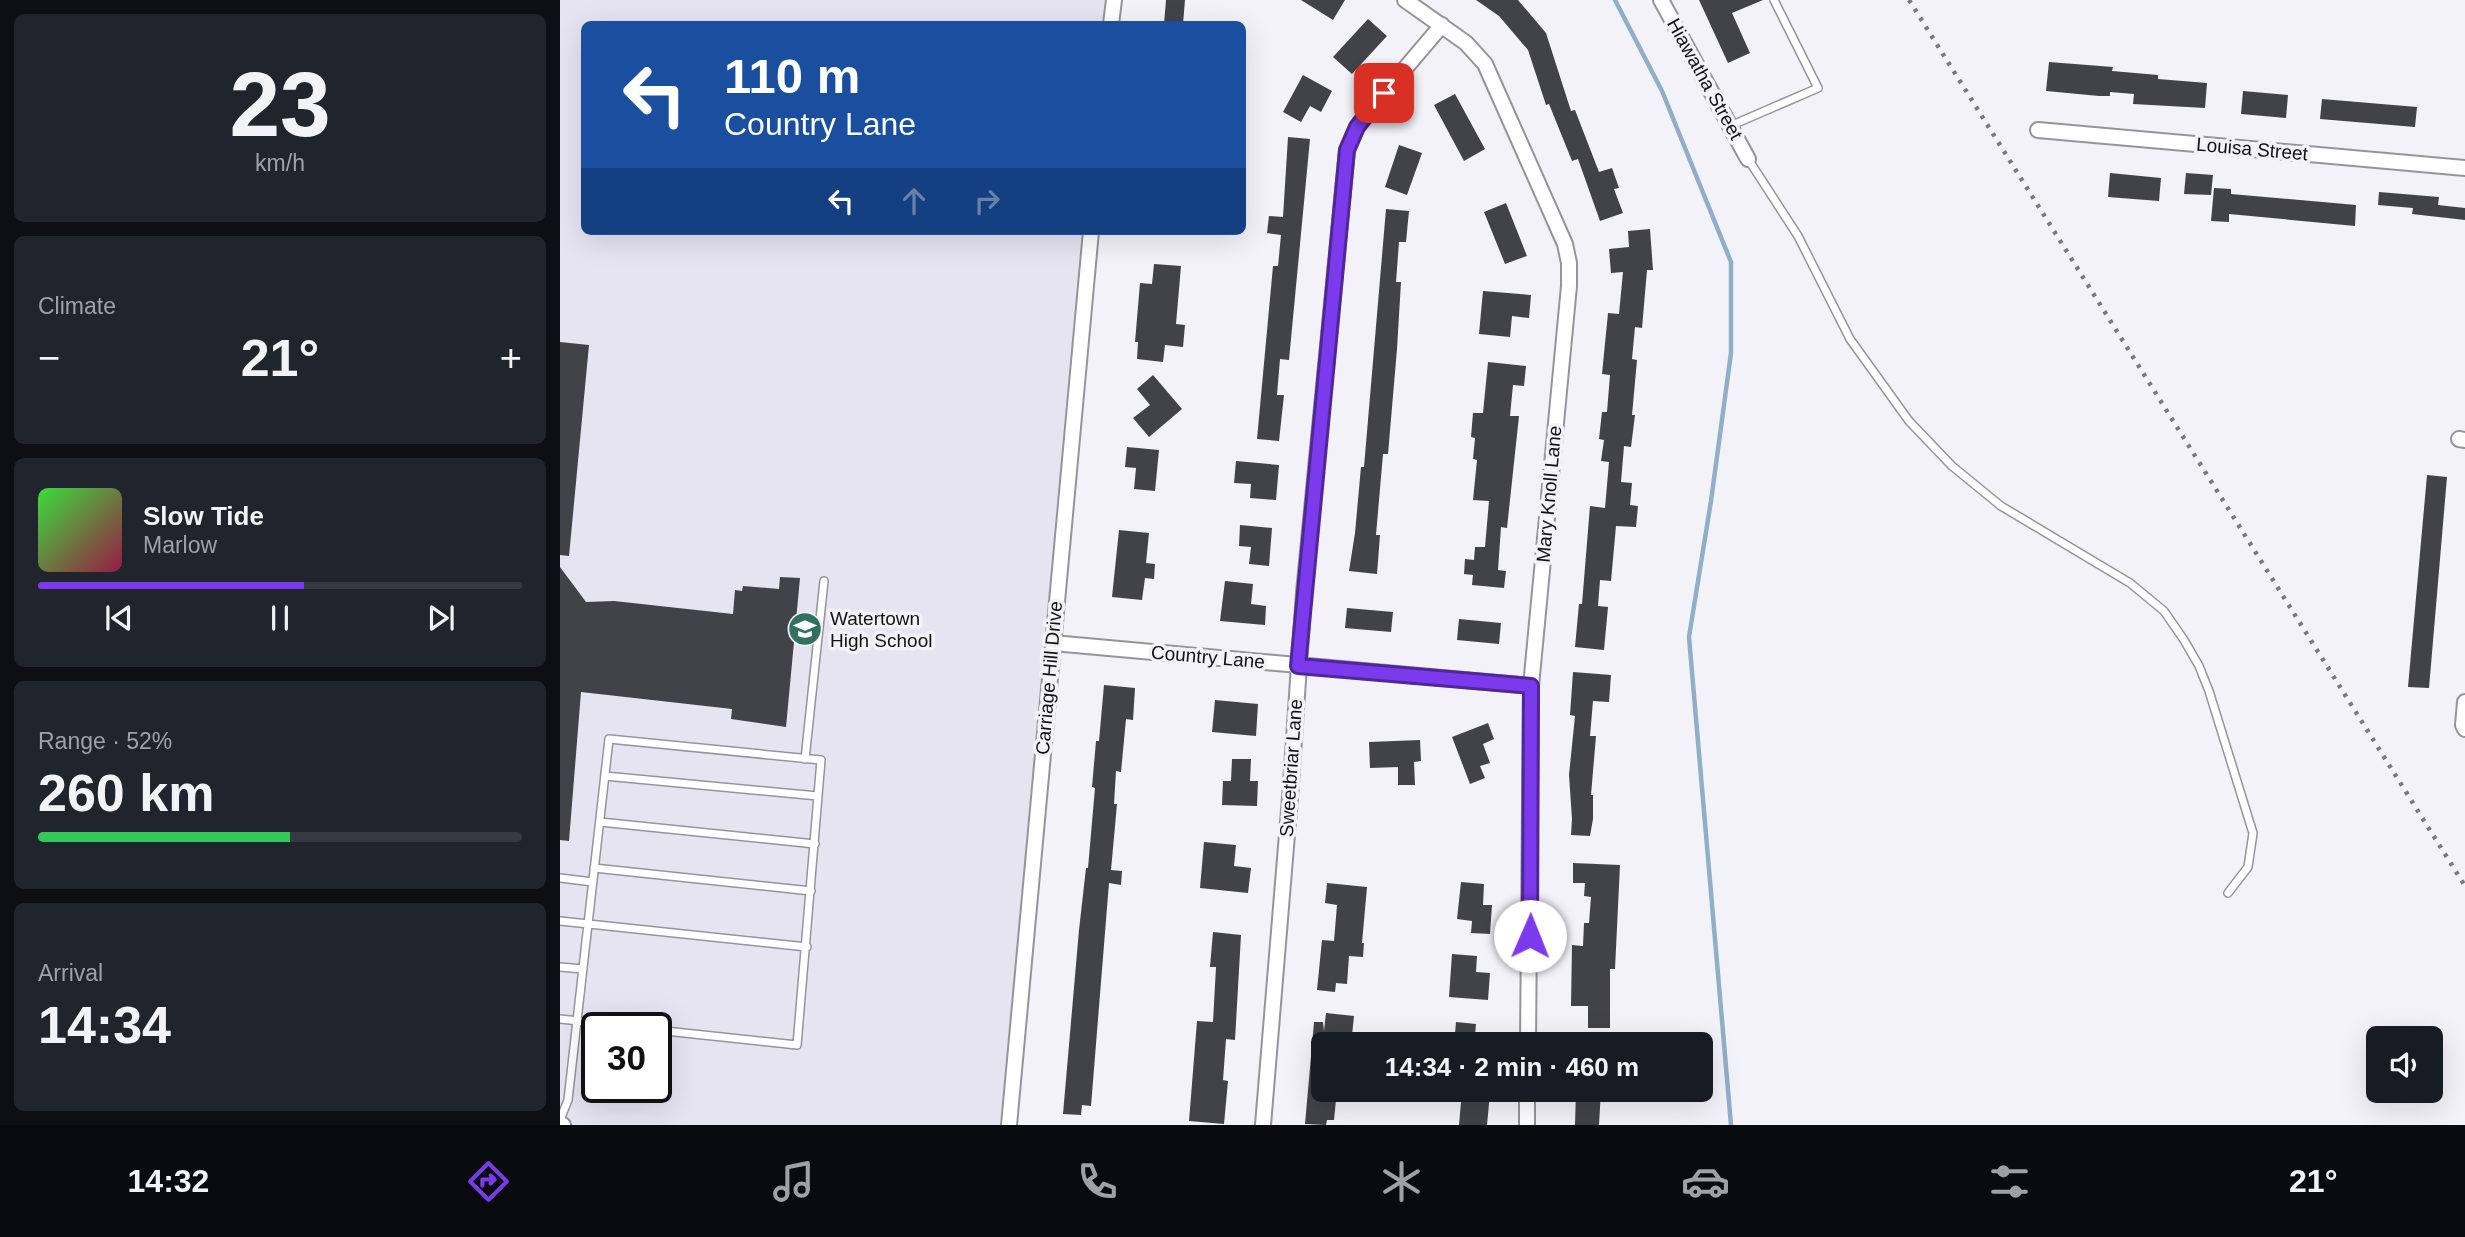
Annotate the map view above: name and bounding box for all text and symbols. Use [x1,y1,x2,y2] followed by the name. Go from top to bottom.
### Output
[1663,15,1747,144] street label: Hiawatha Street
[609,49,700,140] icon: left
[724,49,860,103] text: 110 m
[229,54,331,155] text: 23
[1354,63,1414,123] pin
[1365,74,1403,112] icon: arrive
[724,106,916,142] text: Country Lane
[2195,134,2309,164] street label: Louisa Street
[255,150,305,176] text: km/h
[822,182,860,220] icon: left
[895,182,933,220] icon: ahead
[968,182,1006,220] icon: right
[38,293,116,319] text: Climate
[241,329,319,387] text: 21°
[38,337,60,379] text: −
[500,337,522,379] text: +
[1533,425,1565,563] street label: Mary Knoll Lane
[143,501,264,531] text: Slow Tide
[143,532,217,558] text: Marlow
[100,599,138,637] icon: previous
[261,599,299,637] icon: pause
[422,599,460,637] icon: next
[1032,600,1066,756] street label: Carriage Hill Drive
[830,608,932,651] place label: Watertown High School
[786,610,824,648] school or university icon: Watertown High School
[1150,642,1266,672] street label: Country Lane
[1276,698,1306,838] street label: Sweetbriar Lane
[38,728,172,754] text: Range · 52%
[38,764,214,822] text: 260 km
[1493,899,1567,973] position arrow
[38,960,103,986] text: Arrival
[38,996,171,1054] text: 14:34
[581,1012,672,1103] speed limit sign: 30
[2366,1026,2443,1103] map controls
[2366,1026,2443,1103] button: sound
[1385,1052,1639,1082] text: 14:34 · 2 min · 460 m
[464,1157,513,1206] icon: directions
[769,1157,818,1206] icon: music
[1073,1157,1122,1206] icon: phone
[1377,1157,1426,1206] icon: climate
[1681,1157,1730,1206] icon: car
[1985,1157,2034,1206] icon: filters
[128,1163,209,1199] text: 14:32
[2289,1163,2337,1199] text: 21°

